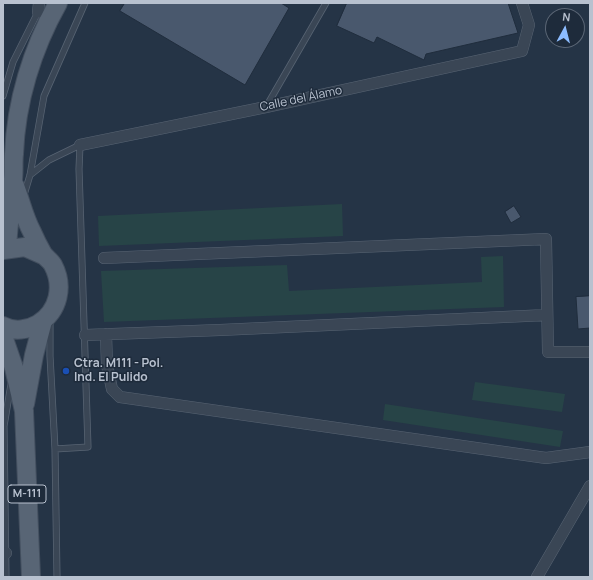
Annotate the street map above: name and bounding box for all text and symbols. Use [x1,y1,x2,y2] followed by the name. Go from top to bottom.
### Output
[545,8,585,48] north arrow
[562,9,571,25] text: N
[258,83,344,115] street label: Calle del Álamo
[74,357,164,385] place label: Ctra. M111 - Pol. Ind. El Pulido
[61,366,71,376] marker: Ctra. M111 - Pol. Ind. El Pulido
[8,485,46,503] road number: M-111

